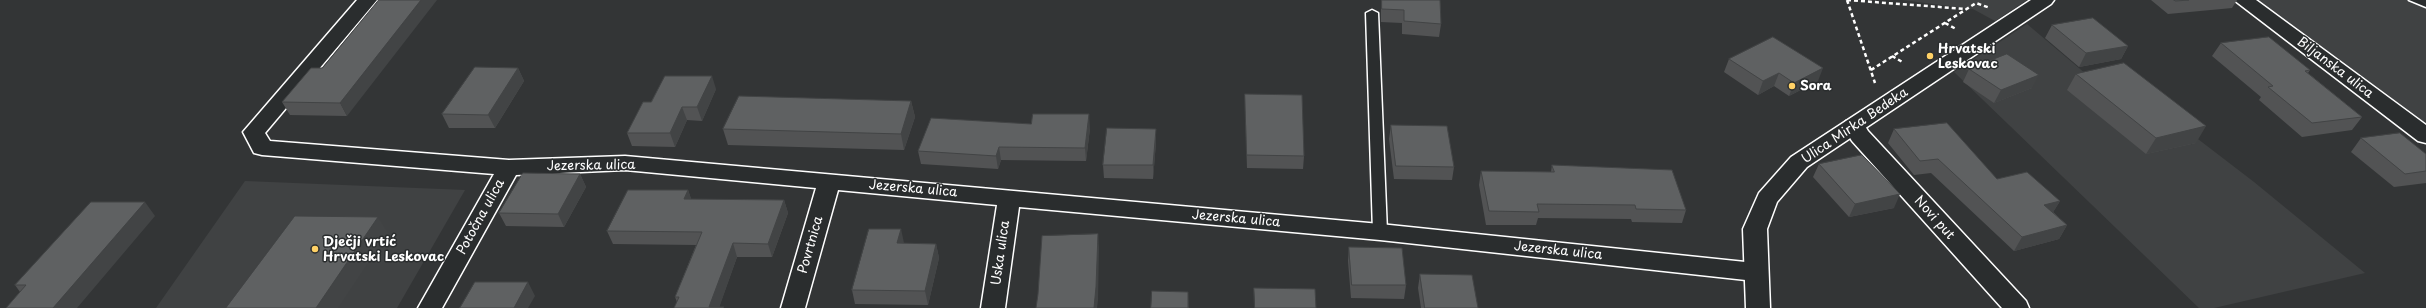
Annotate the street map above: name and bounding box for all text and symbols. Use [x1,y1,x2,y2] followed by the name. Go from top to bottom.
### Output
[2294,34,2376,102] street label: Biljanska ulica
[1938,41,1998,72] place label: Hrvatski Leskovac
[1925,51,1935,61] marker: Hrvatski Leskovac
[1800,78,1832,94] place label: Sora
[1787,81,1797,91] marker: Sora
[1799,85,1911,167] street label: Ulica Mirka Bedeka
[546,157,636,175] street label: Jezerska ulica
[454,177,508,257] street label: Potočna ulica
[868,177,958,201] street label: Jezerska ulica
[1910,193,1958,243] street label: Novi put
[1191,207,1281,231] street label: Jezerska ulica
[795,214,827,276] street label: Povrtnica
[989,220,1013,286] street label: Uska ulica
[323,234,444,265] place label: Dječji vrtić Hrvatski Leskovac
[1513,239,1603,263] street label: Jezerska ulica
[310,244,320,254] marker: Dječji vrtić Hrvatski Leskovac

